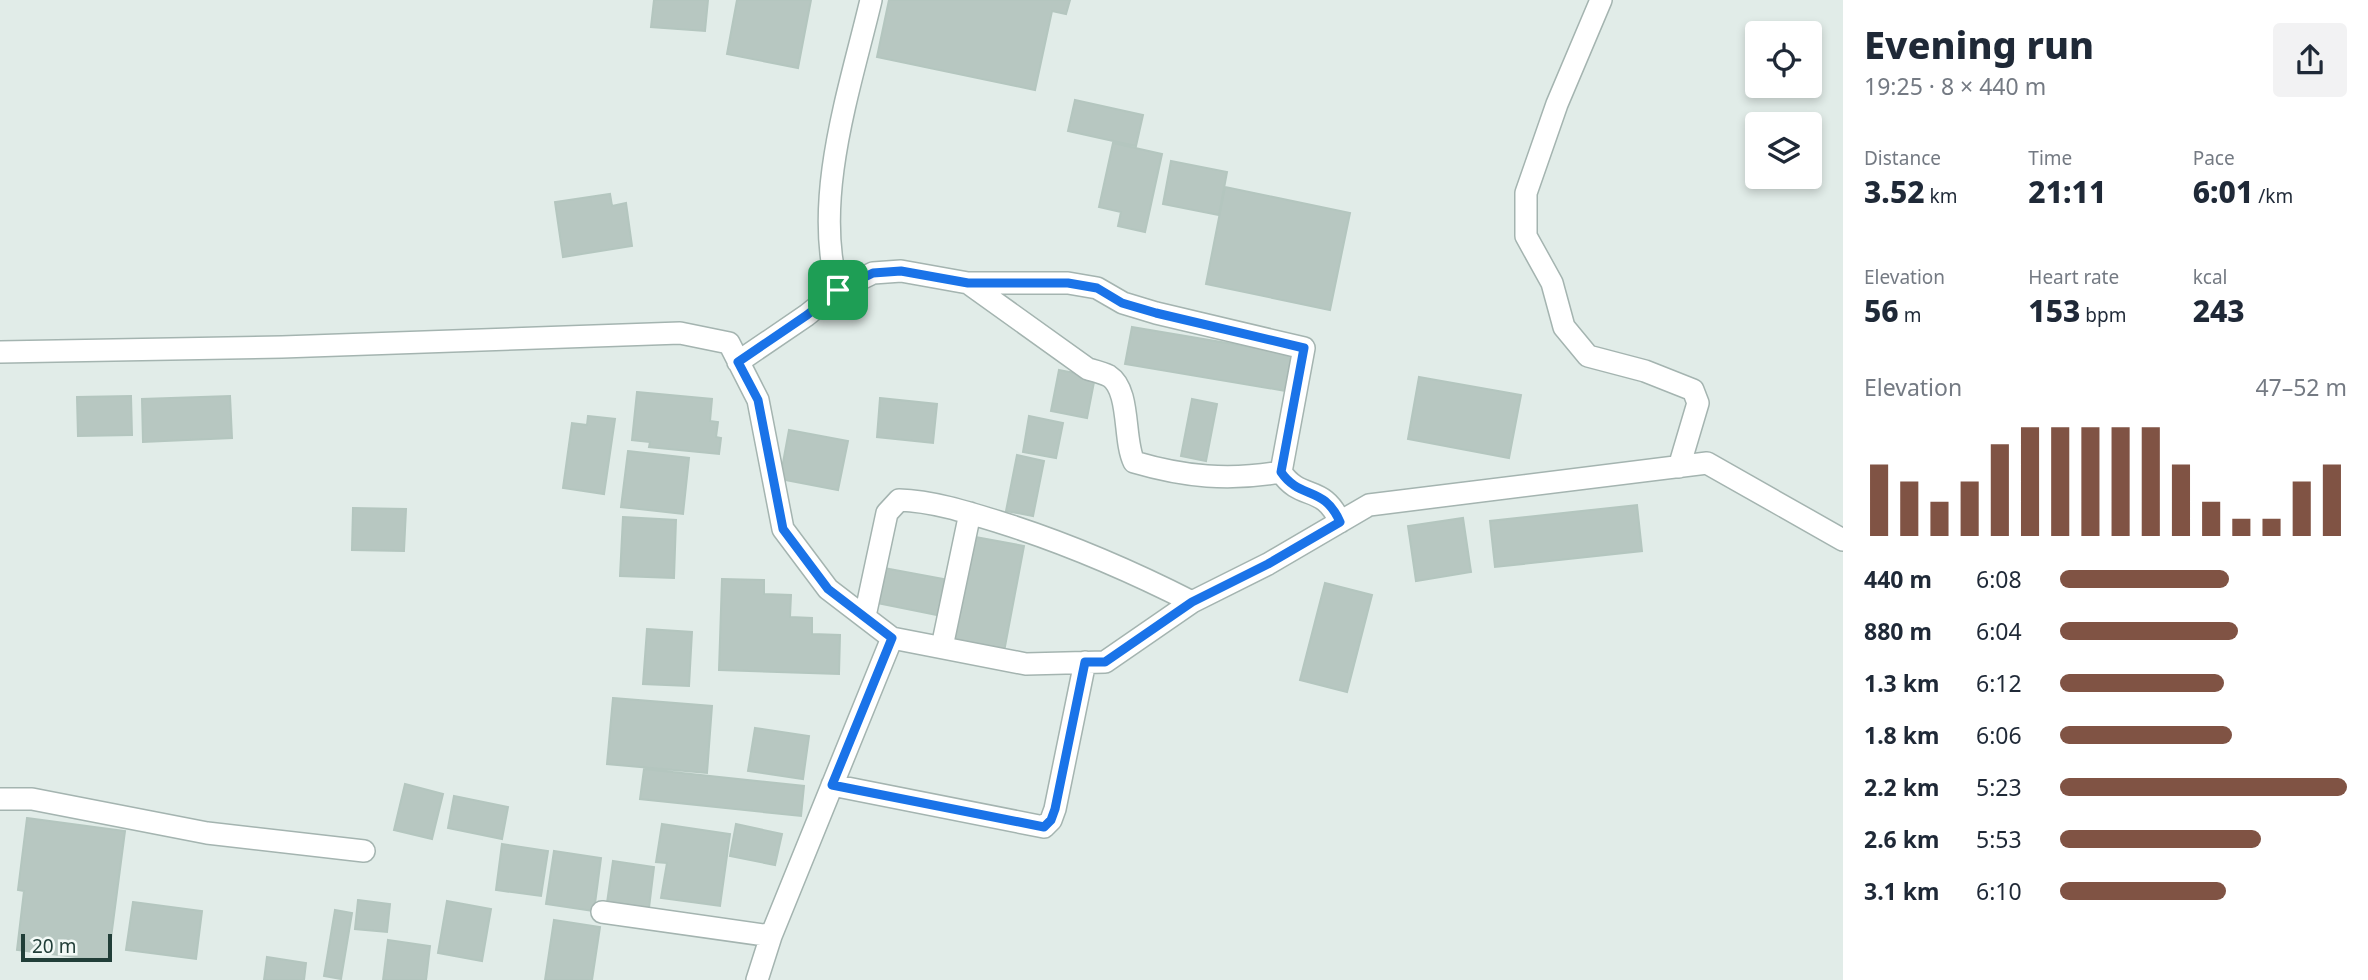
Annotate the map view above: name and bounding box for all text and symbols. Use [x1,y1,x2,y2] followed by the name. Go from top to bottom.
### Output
[1864,18,2094,70] text: Evening run
[1745,21,1822,189] map controls
[1745,21,1822,98] button: locate
[2273,23,2347,97] button: share
[1864,70,2046,102] text: 19:25 · 8 × 440 m
[1745,112,1822,189] button: layers
[1864,145,1941,171] text: Distance
[2028,145,2072,171] text: Time
[2193,145,2235,171] text: Pace
[1864,171,1925,212] text: 3.52
[2028,171,2106,212] text: 21:11
[2193,171,2253,212] text: 6:01
[1925,183,1957,209] text: km
[2253,183,2293,209] text: /km
[808,260,868,320] pin
[1864,264,1945,290] text: Elevation
[2028,264,2119,290] text: Heart rate
[2193,264,2227,290] text: kcal
[819,271,857,309] icon: arrive
[1864,290,1899,331] text: 56
[2028,290,2080,331] text: 153
[2193,290,2245,331] text: 243
[1899,302,1921,328] text: m
[2080,302,2126,328] text: bpm
[1864,371,1962,403] text: Elevation
[2255,371,2347,403] text: 47–52 m
[1864,563,1932,595] text: 440 m
[1976,563,2022,595] text: 6:08
[1864,615,1932,647] text: 880 m
[1976,615,2022,647] text: 6:04
[1864,667,1939,699] text: 1.3 km
[1976,667,2022,699] text: 6:12
[1864,719,1939,751] text: 1.8 km
[1976,719,2022,751] text: 6:06
[1864,771,1939,803] text: 2.2 km
[1976,771,2022,803] text: 5:23
[1864,823,1939,855] text: 2.6 km
[1976,823,2022,855] text: 5:53
[1864,875,1939,907] text: 3.1 km
[1976,875,2022,907] text: 6:10
[21,931,112,963] scale bar
[32,933,76,959] text: 20 m

